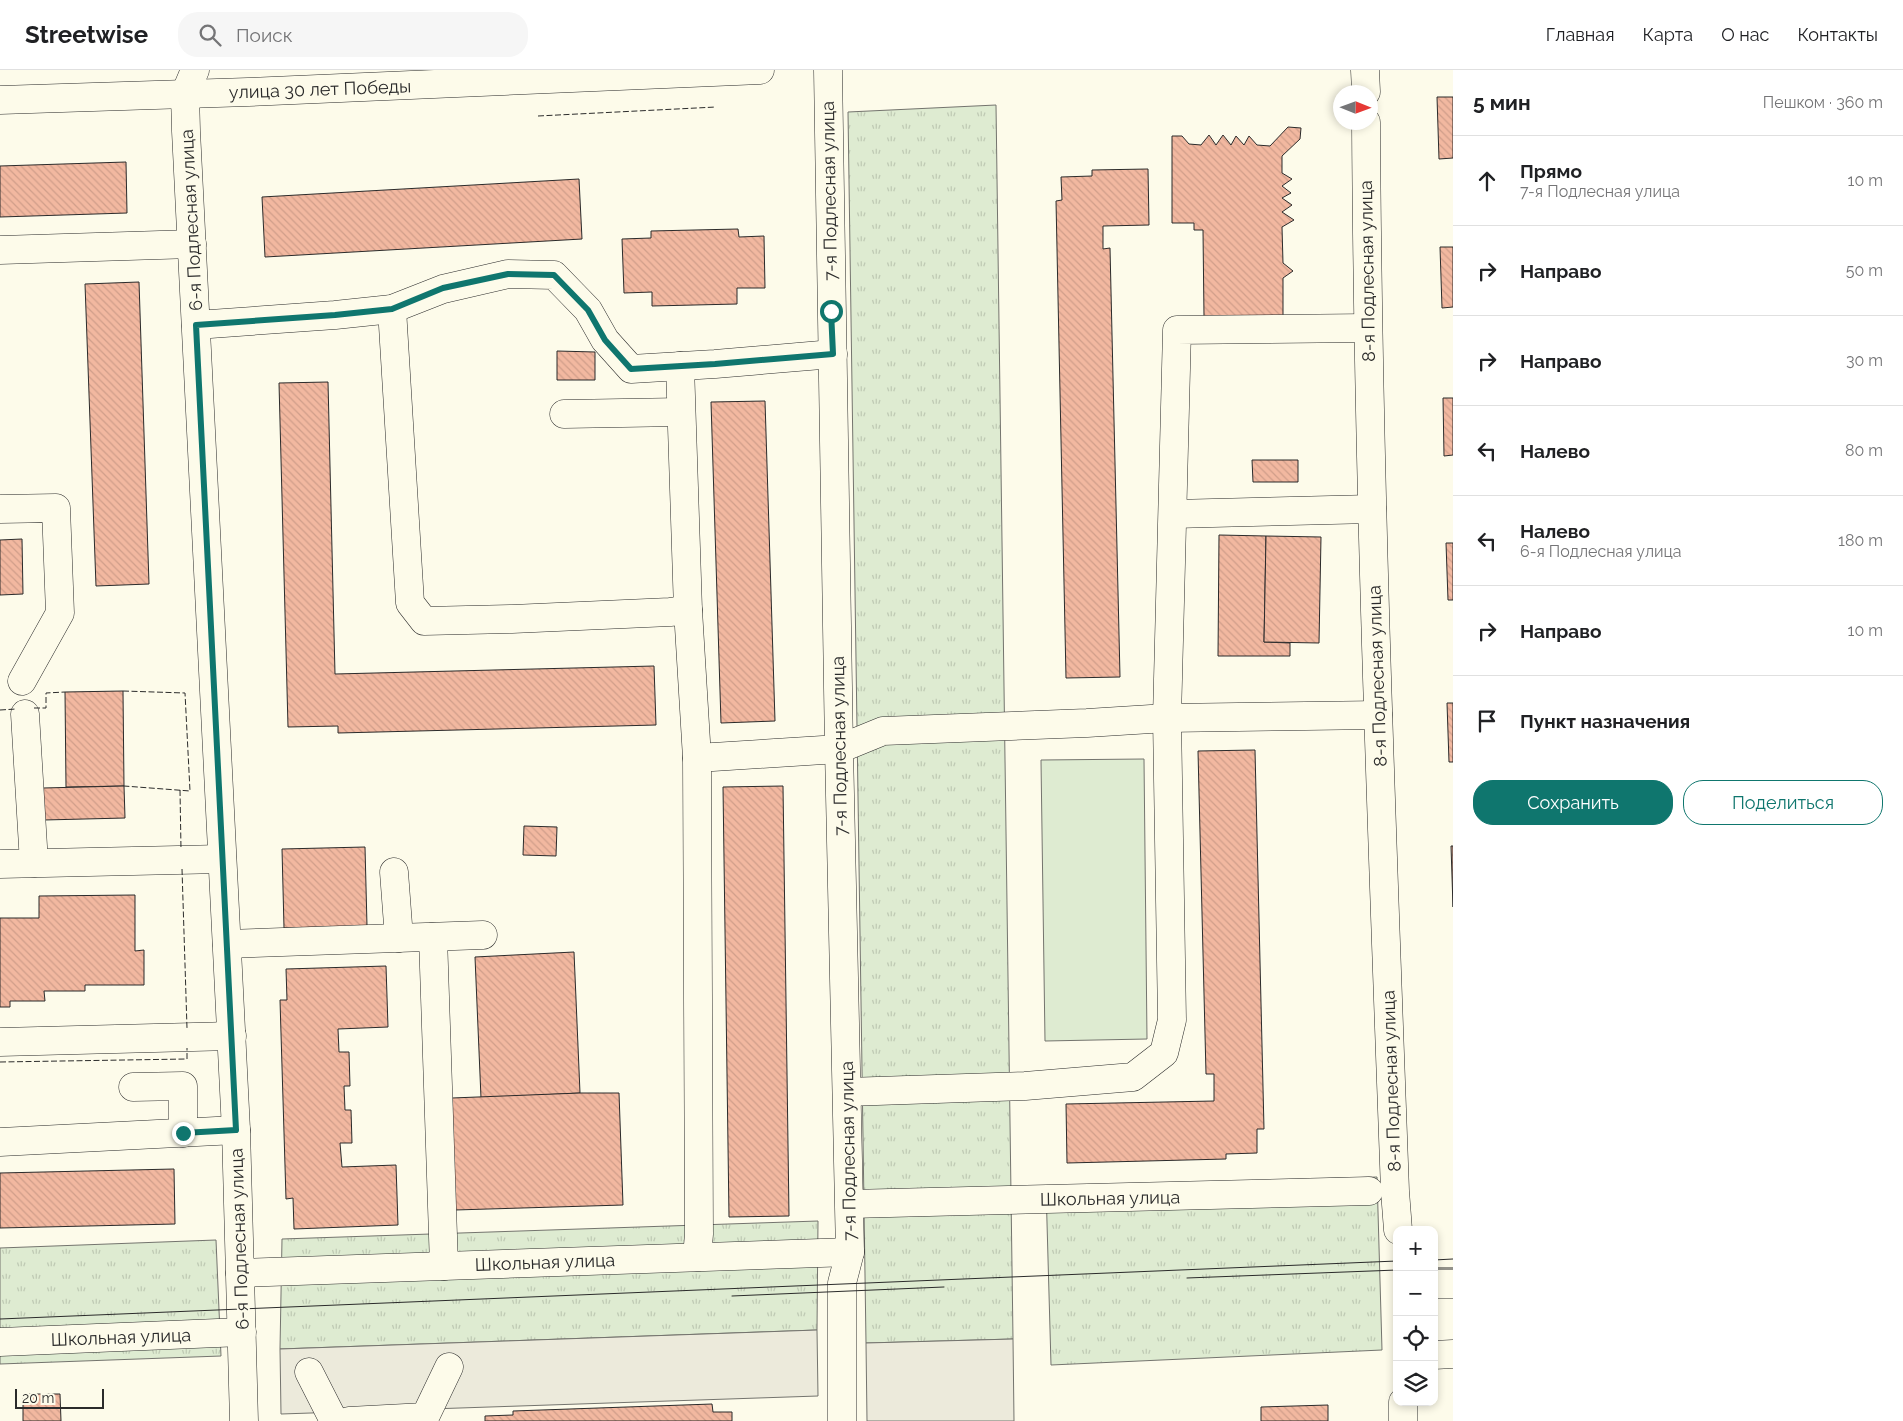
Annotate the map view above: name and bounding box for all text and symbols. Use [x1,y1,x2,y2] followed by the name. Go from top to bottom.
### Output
[178,12,528,57] search box
[25,20,148,49] text: Streetwise
[196,21,224,49] icon: search
[236,24,293,46] text: Поиск
[1546,24,1614,45] text: Главная
[1642,24,1693,45] text: Карта
[1721,24,1769,45] text: О нас
[1797,24,1878,45] text: Контакты
[228,75,412,103] street label: улица 30 лет Победы
[1333,85,1378,130] north arrow
[1473,90,1531,115] text: 5 мин
[1763,93,1883,112] text: Пешком · 360 m
[817,101,841,281] street label: 7-я Подлесная улица
[176,129,206,311] street label: 6-я Подлесная улица
[1520,160,1582,182] text: Прямо
[1473,167,1501,195] icon: ahead
[1848,171,1883,190] text: 10 m
[1355,180,1379,362] street label: 8-я Подлесная улица
[1520,182,1680,201] text: 7-я Подлесная улица
[1473,257,1501,285] icon: right
[1520,260,1601,282] text: Направо
[1846,261,1883,280] text: 50 m
[820,300,843,323] route start
[1473,347,1501,375] icon: right
[1520,350,1601,372] text: Направо
[1846,351,1883,370] text: 30 m
[1473,437,1501,465] icon: left
[1520,440,1590,462] text: Налево
[1845,441,1883,460] text: 80 m
[1520,520,1590,542] text: Налево
[1473,527,1501,555] icon: left
[1838,531,1883,550] text: 180 m
[1520,542,1682,561] text: 6-я Подлесная улица
[1363,585,1391,767] street label: 8-я Подлесная улица
[1473,617,1501,645] icon: right
[1520,620,1601,642] text: Направо
[1848,621,1883,640] text: 10 m
[827,656,851,836] street label: 7-я Подлесная улица
[1473,707,1501,735] icon: arrive
[1520,710,1690,732] text: Пункт назначения
[1473,780,1673,825] button: Сохранить
[1683,780,1883,825] button: Поделиться
[1377,990,1405,1172] street label: 8-я Подлесная улица
[836,1061,860,1241] street label: 7-я Подлесная улица
[172,1122,195,1145] route end
[225,1148,253,1330] street label: 6-я Подлесная улица
[1040,1186,1180,1210] street label: Школьная улица
[1393,1226,1438,1406] map controls
[1393,1226,1438,1271] button: +
[474,1249,616,1275] street label: Школьная улица
[1393,1271,1438,1316] button: −
[1393,1316,1438,1361] button: locate
[50,1324,192,1350] street label: Школьная улица
[1393,1361,1438,1406] button: layers
[15,1386,104,1409] scale bar
[22,1390,54,1406] text: 20 m

